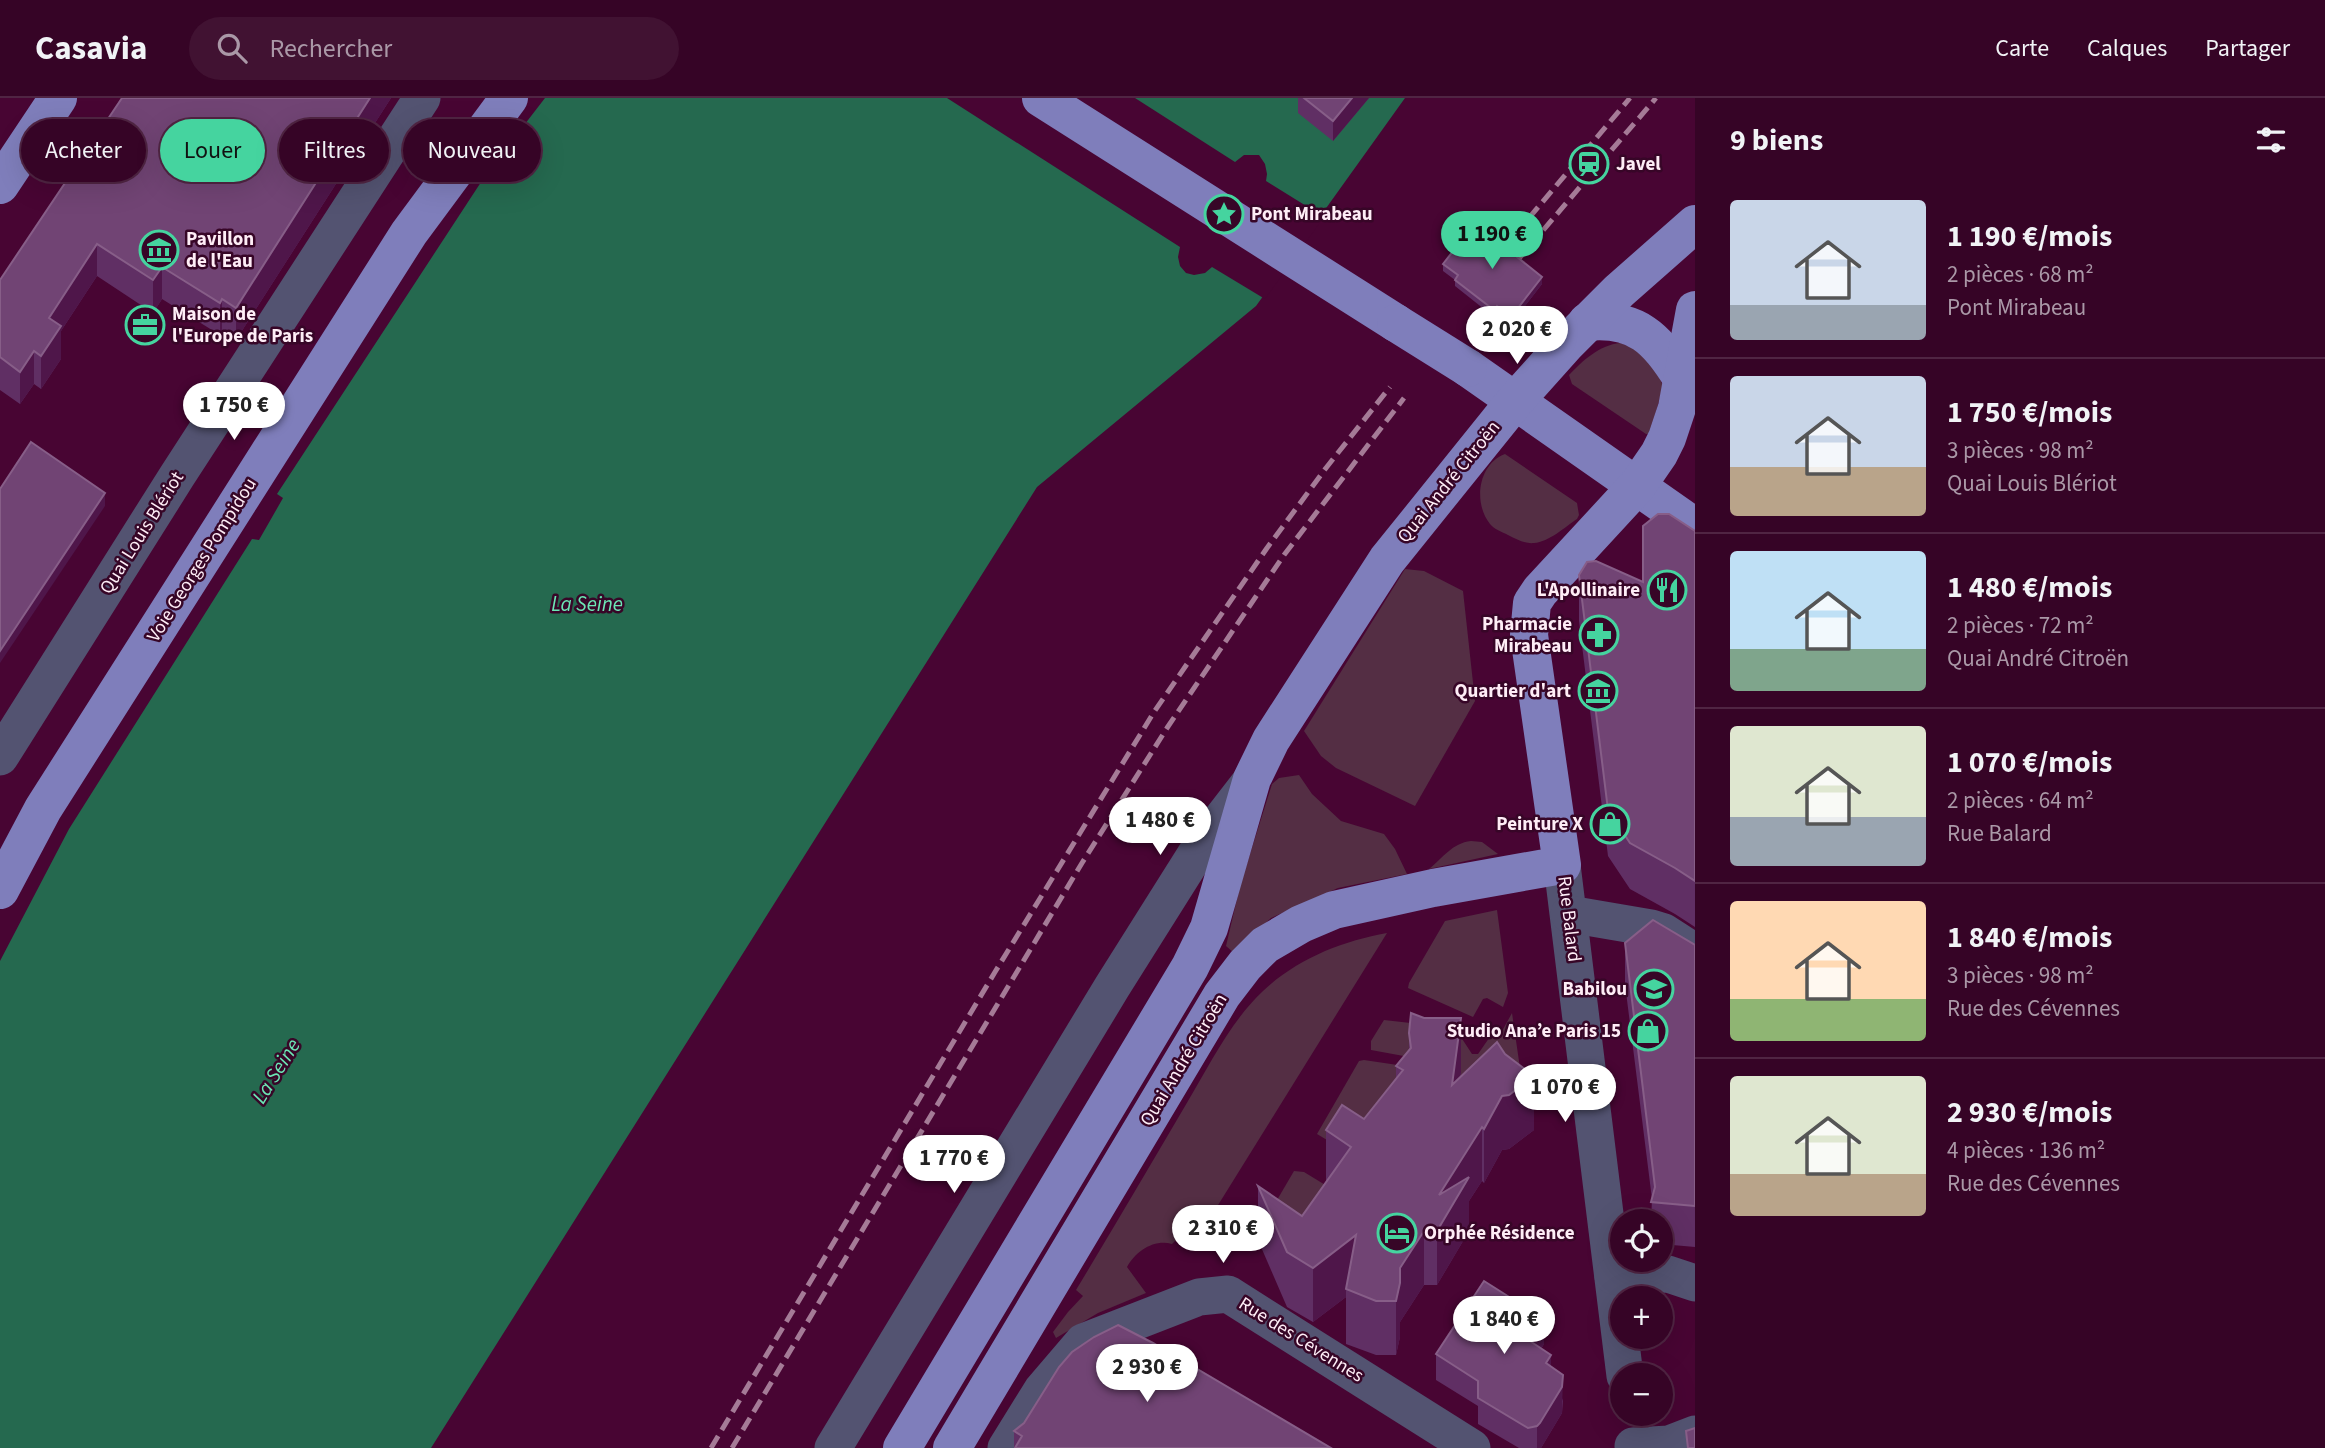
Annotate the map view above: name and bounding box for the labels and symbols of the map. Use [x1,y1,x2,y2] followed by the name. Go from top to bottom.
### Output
[1568,143,1610,185] station icon: Javel
[1616,151,1661,178] place label: Javel
[1203,193,1245,235] place icon: Pont Mirabeau
[1251,201,1373,228] place label: Pont Mirabeau
[1427,212,1557,271] pin: 1 190 €
[186,226,254,275] place label: Pavillon de l'Eau
[138,229,180,271] museum icon: Pavillon de l'Eau
[172,301,313,350] place label: Maison de l'Europe de Paris
[124,304,166,346] office icon: Maison de l'Europe de Paris
[1452,306,1582,366] pin: 2 020 €
[169,382,299,442] pin: 1 750 €
[1391,415,1507,549] street label: Quai André Citroën
[93,466,191,600] street label: Quai Louis Blériot
[141,473,263,647] street label: Voie Georges Pompidou
[1646,569,1688,611] restaurant icon: L'Apollinaire
[1537,577,1640,604] place label: L'Apollinaire
[551,589,623,619] water label: La Seine
[1482,611,1572,660] place label: Pharmacie Mirabeau
[1578,614,1620,656] pharmacy icon: Pharmacie Mirabeau
[1577,670,1619,712] museum icon: Quartier d'art
[1454,678,1571,705] place label: Quartier d'art
[1095,798,1225,857] pin: 1 480 €
[1589,803,1631,845] shop icon: Peinture X
[1496,811,1583,838] place label: Peinture X
[1550,874,1588,964] street label: Rue Balard
[1633,968,1675,1010] school or university icon: Babilou
[1563,976,1627,1003] place label: Babilou
[1134,989,1234,1131] street label: Quai André Citroën
[1627,1010,1669,1052] shop icon: Studio Ana’e Paris 15
[1447,1018,1621,1045] place label: Studio Ana’e Paris 15
[244,1033,308,1109] water label: La Seine
[1500,1065,1630,1124] pin: 1 070 €
[889,1136,1019,1195] pin: 1 770 €
[1158,1206,1288,1265] pin: 2 310 €
[1376,1212,1418,1254] hotel icon: Orphée Résidence
[1424,1220,1575,1247] place label: Orphée Résidence
[1233,1291,1369,1389] street label: Rue des Cévennes
[1439,1296,1569,1356] pin: 1 840 €
[1082,1344,1212,1404] pin: 2 930 €

